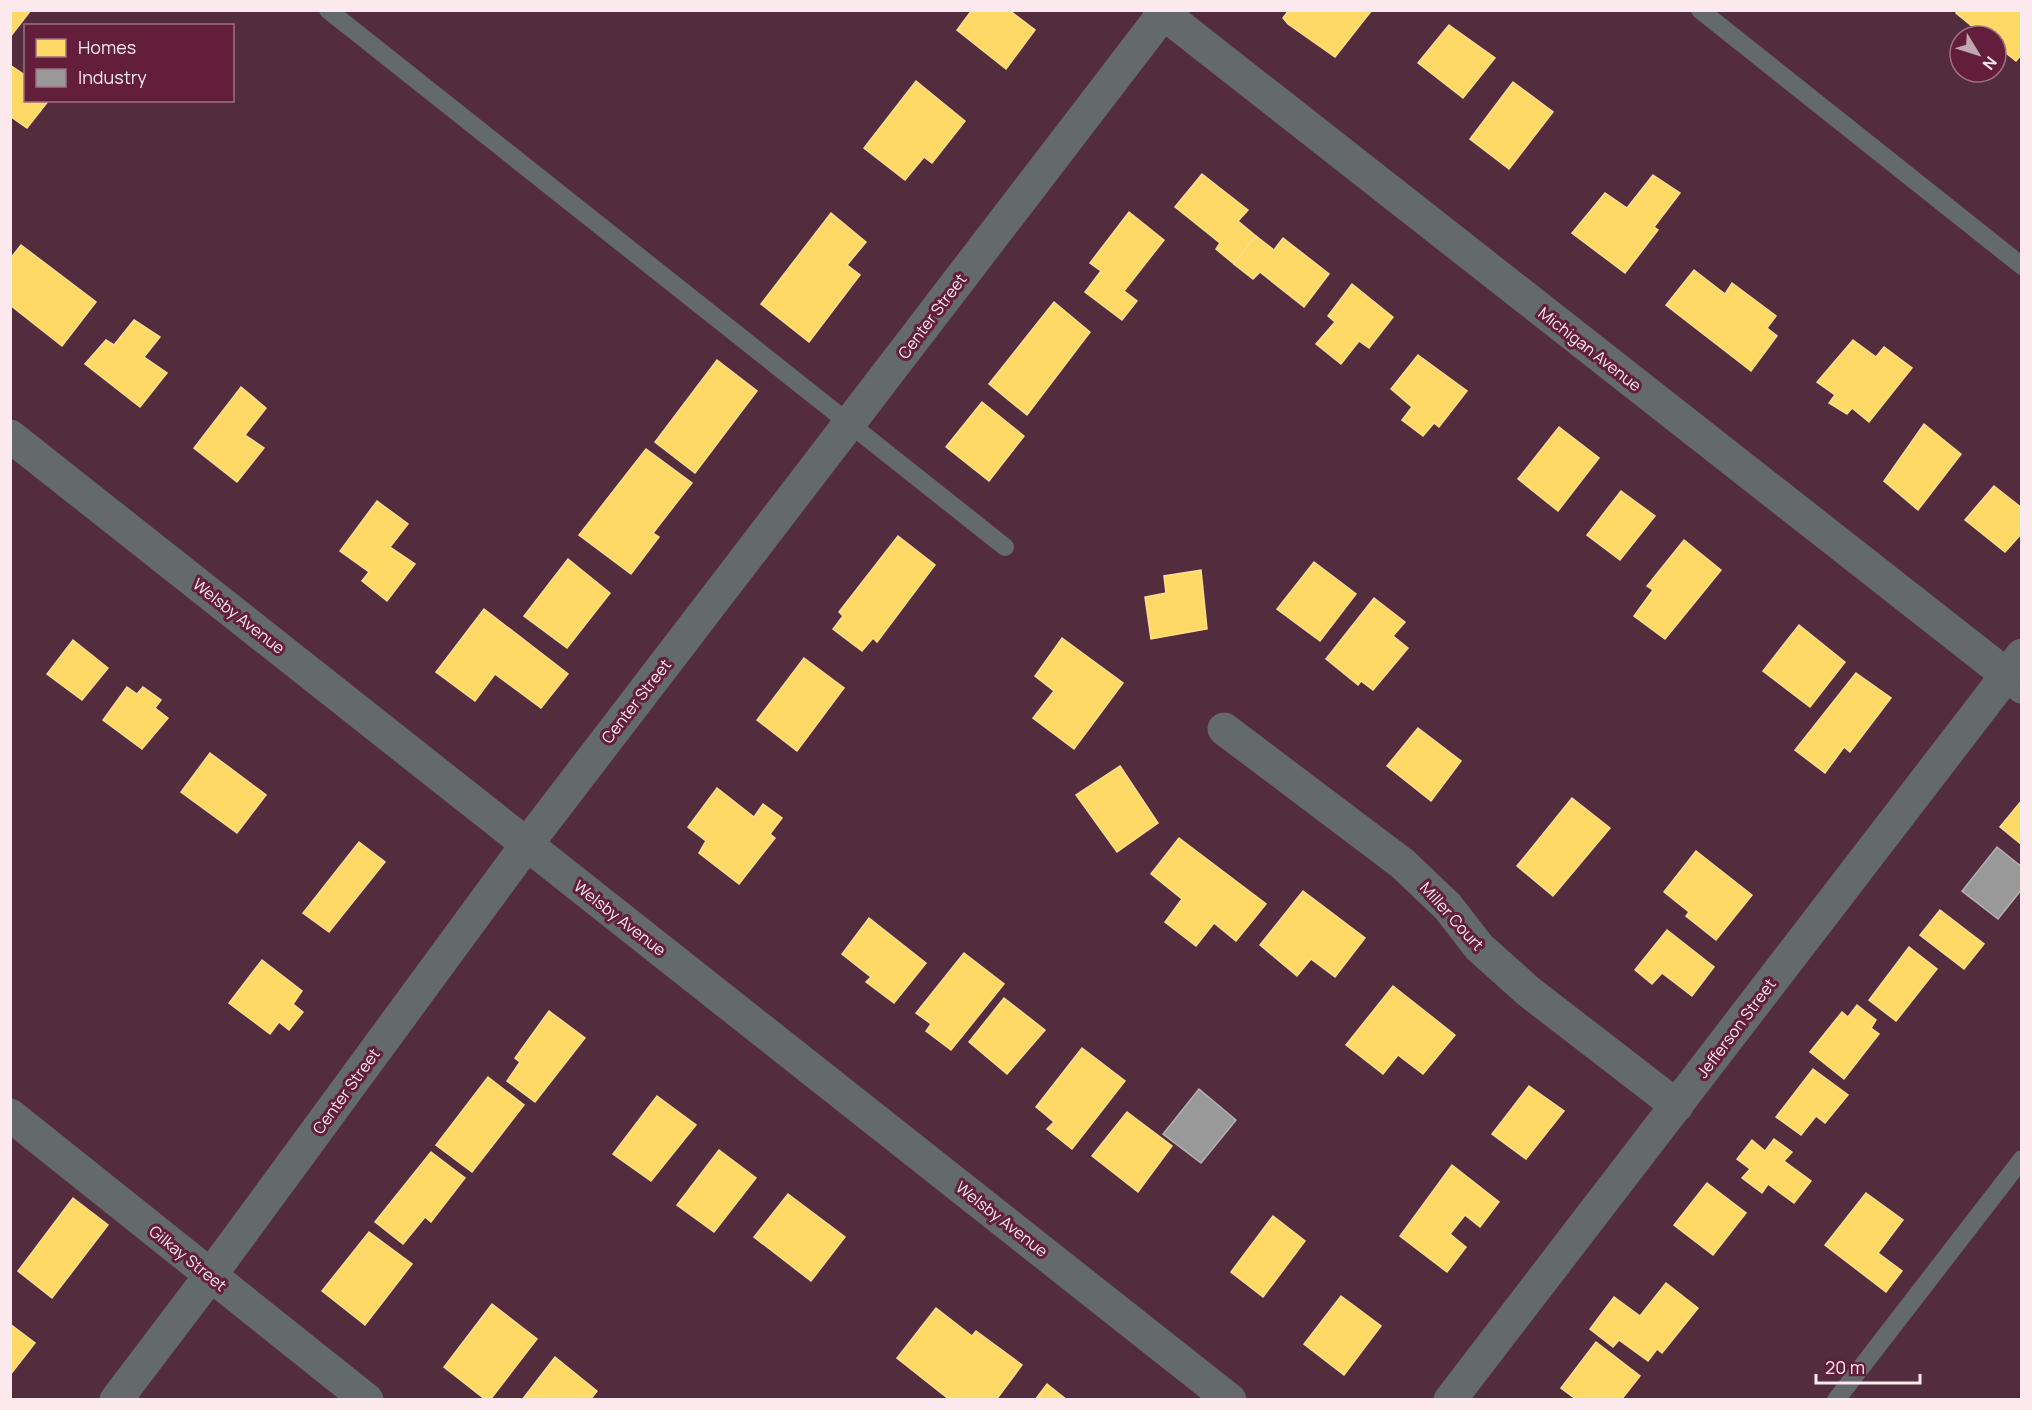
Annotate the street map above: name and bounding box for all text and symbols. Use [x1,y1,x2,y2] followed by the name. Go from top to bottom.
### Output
[24,24,234,102] legend
[1948,24,2008,84] north arrow
[78,35,136,59] text: Homes
[1978,52,2002,75] text: N
[78,65,147,89] text: Industry
[893,269,971,363] street label: Center Street
[1534,302,1646,396] street label: Michigan Avenue
[189,573,289,659] street label: Welsby Avenue
[596,654,676,748] street label: Center Street
[570,875,670,961] street label: Welsby Avenue
[1415,877,1489,955] street label: Miller Court
[1691,974,1781,1082] street label: Jefferson Street
[307,1043,385,1139] street label: Center Street
[952,1176,1052,1262] street label: Welsby Avenue
[145,1220,231,1296] street label: Gilkay Street
[1816,1347,1920,1385] scale bar
[1825,1355,1865,1379] text: 20 m

